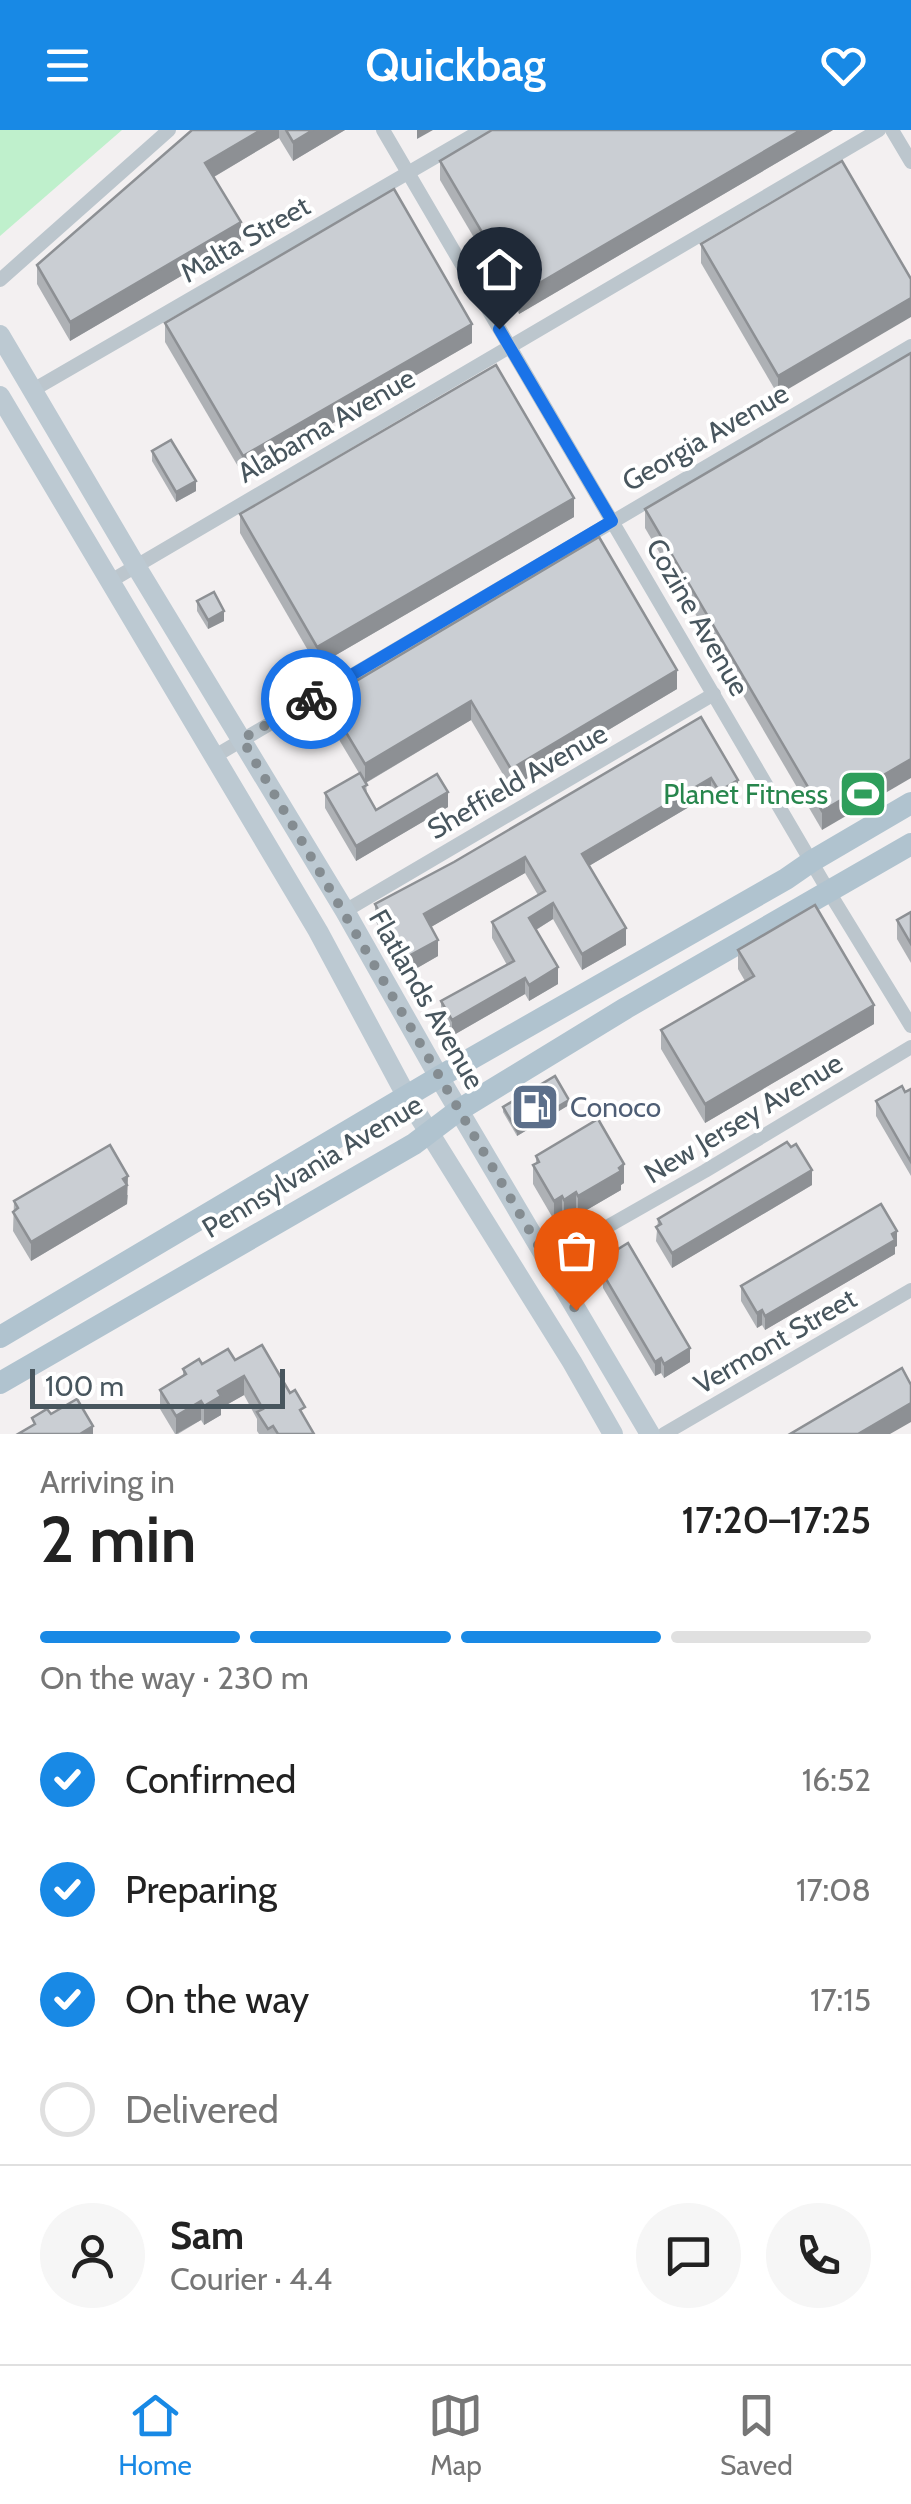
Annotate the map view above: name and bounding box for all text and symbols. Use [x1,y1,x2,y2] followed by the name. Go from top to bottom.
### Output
[40,38,95,93] icon: menu
[365,38,546,92] text: Quickbag
[816,38,871,93] icon: heart
[174,188,316,290] street label: Malta Street
[457,227,542,330] pin
[472,242,527,297] icon: home
[231,360,421,490] street label: Alabama Avenue
[616,376,794,498] street label: Georgia Avenue
[639,532,757,702] street label: Cozine Avenue
[261,649,361,749] courier
[284,672,339,727] icon: bike
[421,716,613,846] street label: Sheffield Avenue
[837,768,889,820] sports icon: Planet Fitness
[663,777,828,811] place label: Planet Fitness
[362,903,492,1095] street label: Flatlands Avenue
[638,1045,848,1191] street label: New Jersey Avenue
[509,1081,561,1133] fuel station icon: Conoco
[196,1087,428,1245] street label: Pennsylvania Avenue
[570,1090,661,1124] place label: Conoco
[534,1208,619,1311] pin
[549,1223,604,1278] icon: bag
[688,1281,862,1401] street label: Vermont Street
[30,1364,285,1408] scale bar
[45,1369,124,1403] text: 100 m
[40,1462,175,1501] text: Arriving in
[681,1496,871,1543] text: 17:20–17:25
[40,1499,197,1578] text: 2 min
[40,1658,309,1697] text: On the way · 230 m
[40,1752,95,1807] icon: check
[125,1756,296,1803] text: Confirmed
[802,1760,871,1799] text: 16:52
[40,1862,95,1917] icon: check
[125,1866,277,1913] text: Preparing
[796,1870,871,1909] text: 17:08
[40,1972,95,2027] icon: check
[125,1976,309,2023] text: On the way
[810,1980,871,2019] text: 17:15
[125,2086,279,2133] text: Delivered
[40,2203,145,2308] button: person
[636,2203,741,2308] button: chat
[766,2203,871,2308] button: phone
[170,2212,244,2259] text: Sam
[170,2259,332,2298] text: Courier · 4.4
[118,2388,192,2482] tab: Home
[428,2388,483,2482] tab: Map
[720,2388,793,2482] tab: Saved

